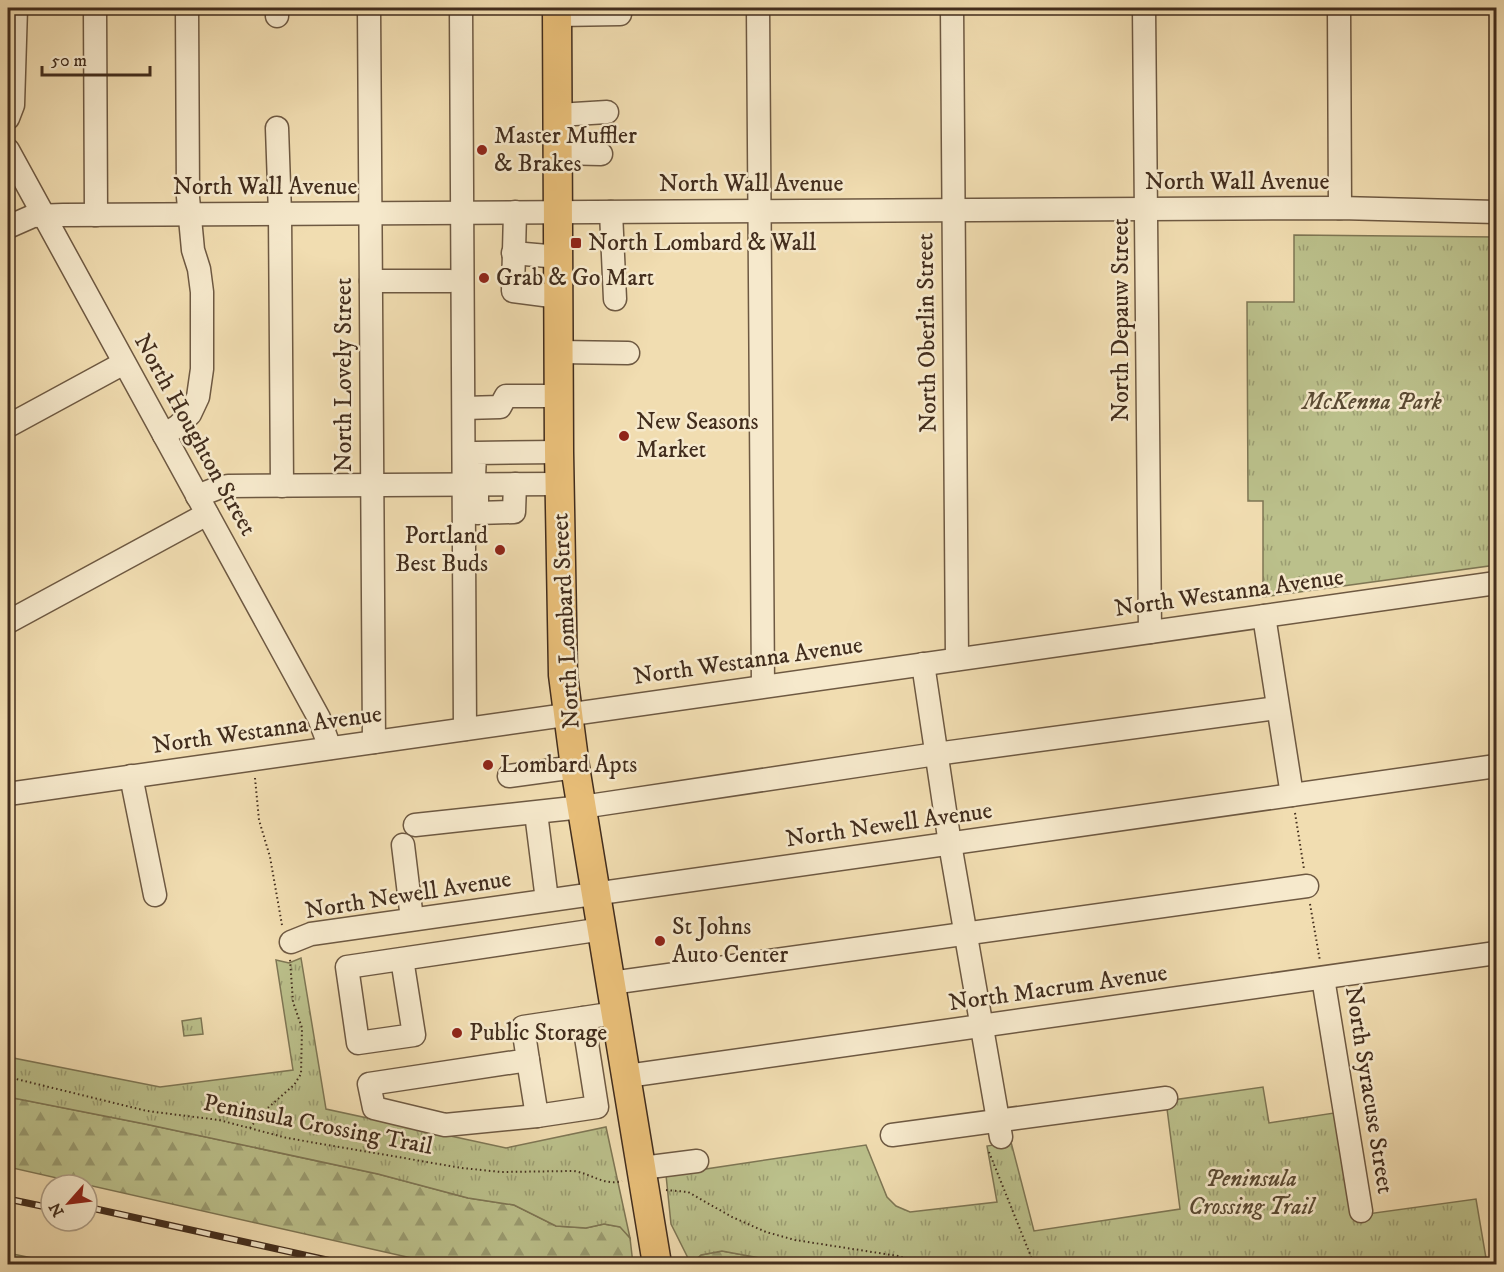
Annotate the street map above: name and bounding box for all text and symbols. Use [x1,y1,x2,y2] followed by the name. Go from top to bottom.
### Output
[42,39,150,77] scale bar
[51,50,87,72] text: 50 m
[494,121,637,179] place label: Master Muffler & Brakes
[475,143,489,157] marker: Master Muffler & Brakes
[1145,167,1329,197] street label: North Wall Avenue
[659,169,843,199] street label: North Wall Avenue
[173,172,357,202] street label: North Wall Avenue
[1106,218,1136,422] street label: North Depauw Street
[588,228,817,258] place label: North Lombard & Wall
[910,232,944,433] street label: North Oberlin Street
[569,236,583,250] marker: North Lombard & Wall
[496,263,655,293] place label: Grab & Go Mart
[477,271,491,285] marker: Grab & Go Mart
[329,277,359,472] street label: North Lovely Street
[127,329,263,541] street label: North Houghton Street
[1300,387,1442,417] park label: McKenna Park
[636,407,759,465] place label: New Seasons Market
[617,429,631,443] marker: New Seasons Market
[545,512,587,730] street label: North Lombard Street
[395,521,488,579] place label: Portland Best Buds
[493,543,507,557] marker: Portland Best Buds
[1112,562,1346,624] street label: North Westanna Avenue
[631,630,865,692] street label: North Westanna Avenue
[150,699,384,761] street label: North Westanna Avenue
[500,750,637,780] place label: Lombard Apts
[481,758,495,772] marker: Lombard Apts
[784,796,994,854] street label: North Newell Avenue
[303,864,513,926] street label: North Newell Avenue
[672,912,788,970] place label: St Johns Auto Center
[653,934,667,948] marker: St Johns Auto Center
[947,958,1169,1018] street label: North Macrum Avenue
[1338,984,1400,1196] street label: North Syracuse Street
[469,1018,607,1048] place label: Public Storage
[450,1026,464,1040] marker: Public Storage
[201,1088,436,1162] street label: Peninsula Crossing Trail
[1188,1164,1317,1222] park label: Peninsula Crossing Trail
[39,1173,99,1233] north arrow
[45,1199,69,1220] text: N

